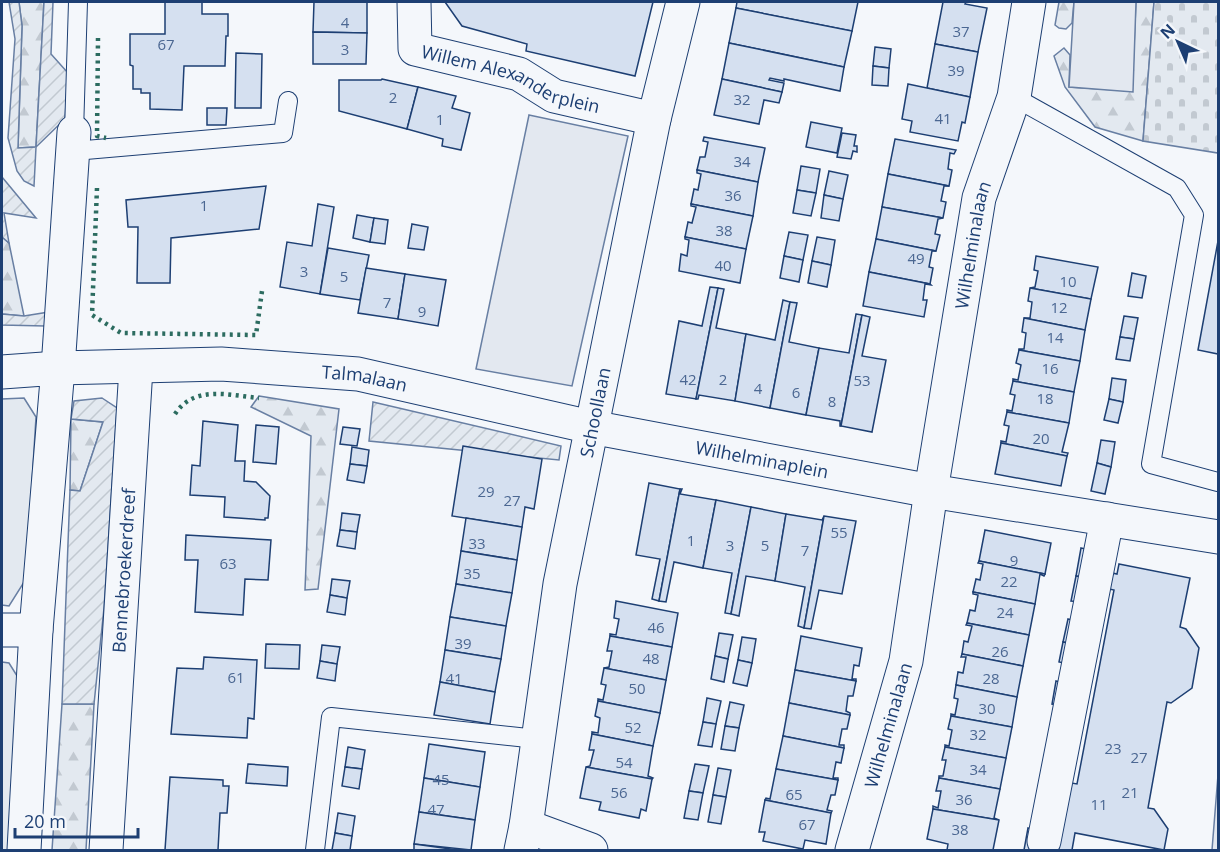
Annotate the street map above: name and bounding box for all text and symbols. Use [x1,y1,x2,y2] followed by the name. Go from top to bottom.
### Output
[341,12,350,32] house number: 4
[1148,12,1208,72] north arrow
[1155,19,1180,44] text: N
[952,21,970,41] house number: 37
[157,34,175,54] house number: 67
[341,39,349,59] house number: 3
[419,39,602,118] street label: Willem Alexanderplein
[947,60,965,80] house number: 39
[389,87,397,107] house number: 2
[733,89,751,109] house number: 32
[934,108,952,128] house number: 41
[436,109,444,129] house number: 1
[733,151,751,171] house number: 34
[949,178,996,310] street label: Wilhelminalaan
[724,185,742,205] house number: 36
[200,195,208,215] house number: 1
[715,220,733,240] house number: 38
[907,248,925,268] house number: 49
[714,255,732,275] house number: 40
[300,261,308,281] house number: 3
[340,266,348,286] house number: 5
[1059,271,1077,291] house number: 10
[383,292,391,312] house number: 7
[1050,297,1068,317] house number: 12
[418,301,426,321] house number: 9
[1046,327,1064,347] house number: 14
[1041,358,1059,378] house number: 16
[321,359,410,397] street label: Talmalaan
[574,365,616,460] street label: Schoollaan
[679,369,697,389] house number: 42
[719,369,727,389] house number: 2
[853,370,871,390] house number: 53
[754,378,763,398] house number: 4
[792,382,800,402] house number: 6
[1036,388,1054,408] house number: 18
[828,391,836,411] house number: 8
[1032,428,1050,448] house number: 20
[694,435,831,483] street label: Wilhelminaplein
[477,481,495,501] house number: 29
[106,487,141,654] street label: Bennebroekerdreef
[503,490,521,510] house number: 27
[830,522,848,542] house number: 55
[687,530,695,550] house number: 1
[468,533,486,553] house number: 33
[726,535,734,555] house number: 3
[761,535,769,555] house number: 5
[801,540,809,560] house number: 7
[1010,550,1018,570] house number: 9
[219,553,237,573] house number: 63
[463,563,481,583] house number: 35
[1000,571,1018,591] house number: 22
[996,602,1014,622] house number: 24
[647,617,665,637] house number: 46
[454,633,472,653] house number: 39
[991,641,1009,661] house number: 26
[642,648,660,668] house number: 48
[858,660,917,790] street label: Wilhelminalaan
[227,667,245,687] house number: 61
[445,668,463,688] house number: 41
[982,668,1000,688] house number: 28
[628,678,646,698] house number: 50
[978,698,996,718] house number: 30
[624,717,642,737] house number: 52
[969,724,987,744] house number: 32
[1104,738,1122,758] house number: 23
[1130,747,1148,767] house number: 27
[615,752,633,772] house number: 54
[969,759,987,779] house number: 34
[432,769,450,789] house number: 45
[610,782,628,802] house number: 56
[1121,782,1139,802] house number: 21
[785,784,803,804] house number: 65
[955,789,973,809] house number: 36
[1090,794,1108,814] house number: 11
[427,799,445,819] house number: 47
[15,801,138,839] scale bar
[24,809,66,833] text: 20 m
[798,814,816,834] house number: 67
[951,819,969,839] house number: 38

